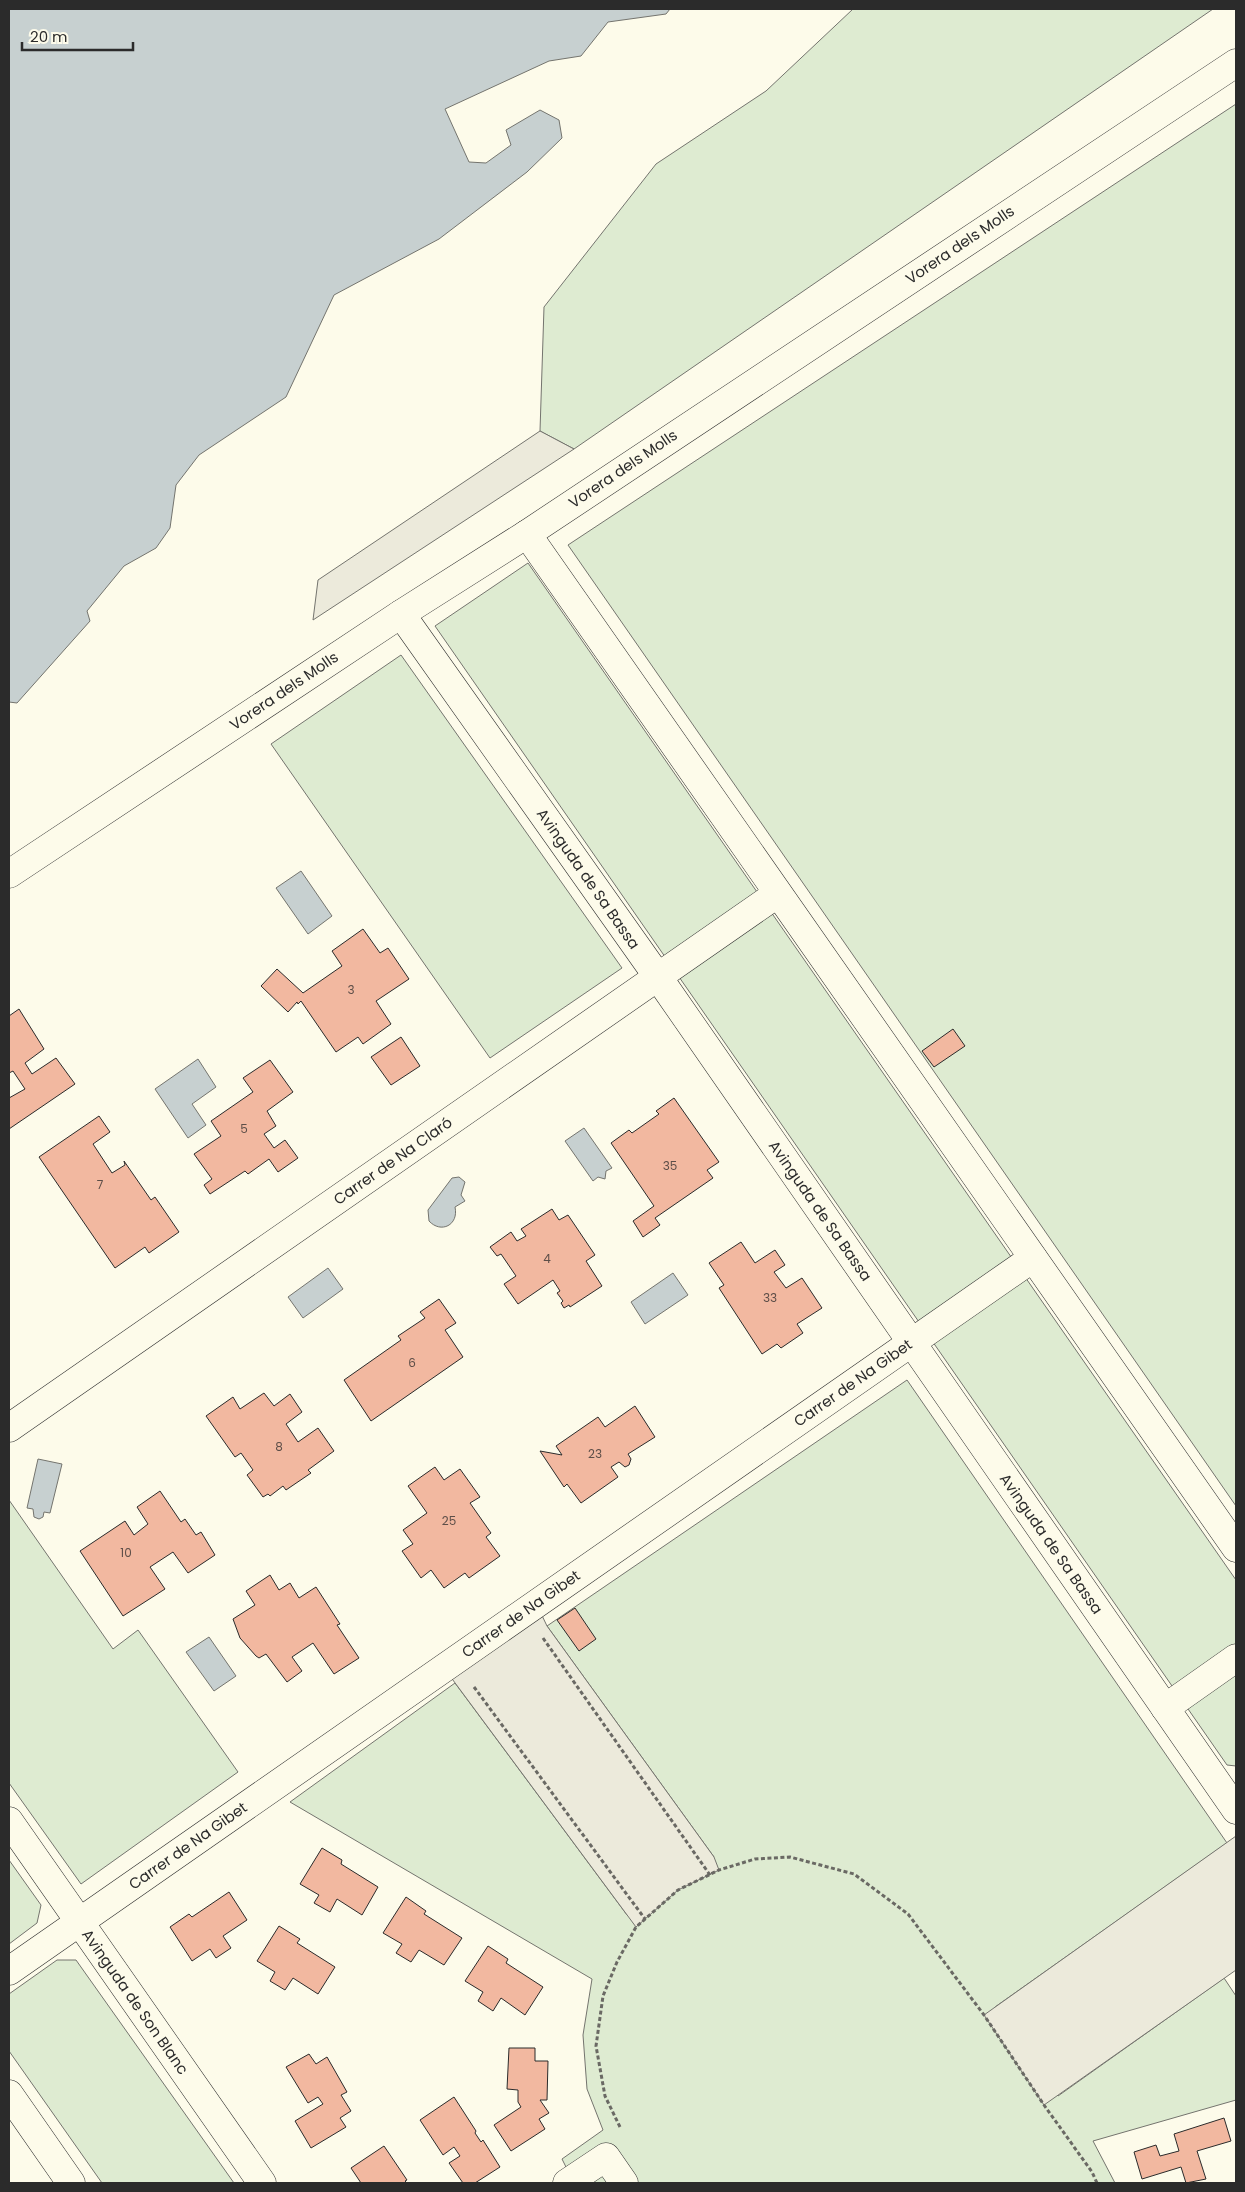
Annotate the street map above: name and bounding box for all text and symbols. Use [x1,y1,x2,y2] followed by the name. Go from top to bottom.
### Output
[22,20,134,52] scale bar
[30,26,68,47] text: 20 m
[901,200,1018,289] street label: Vorera dels Molls
[564,424,681,513] street label: Vorera dels Molls
[225,646,342,735] street label: Vorera dels Molls
[532,804,645,953] street label: Avinguda de Sa Bassa
[347,981,355,998] house number: 3
[329,1112,456,1210] street label: Carrer de Na Claró
[240,1120,248,1137] house number: 5
[764,1136,877,1285] street label: Avinguda de Sa Bassa
[663,1157,677,1174] house number: 35
[97,1176,104,1193] house number: 7
[543,1250,551,1267] house number: 4
[763,1289,777,1306] house number: 33
[789,1334,916,1431] street label: Carrer de Na Gibet
[408,1354,416,1371] house number: 6
[275,1438,283,1455] house number: 8
[588,1445,602,1462] house number: 23
[995,1469,1108,1618] street label: Avinguda de Sa Bassa
[442,1512,456,1529] house number: 25
[120,1544,132,1561] house number: 10
[457,1565,584,1662] street label: Carrer de Na Gibet
[124,1797,251,1894] street label: Carrer de Na Gibet
[77,1925,194,2079] street label: Avinguda de Son Blanc

